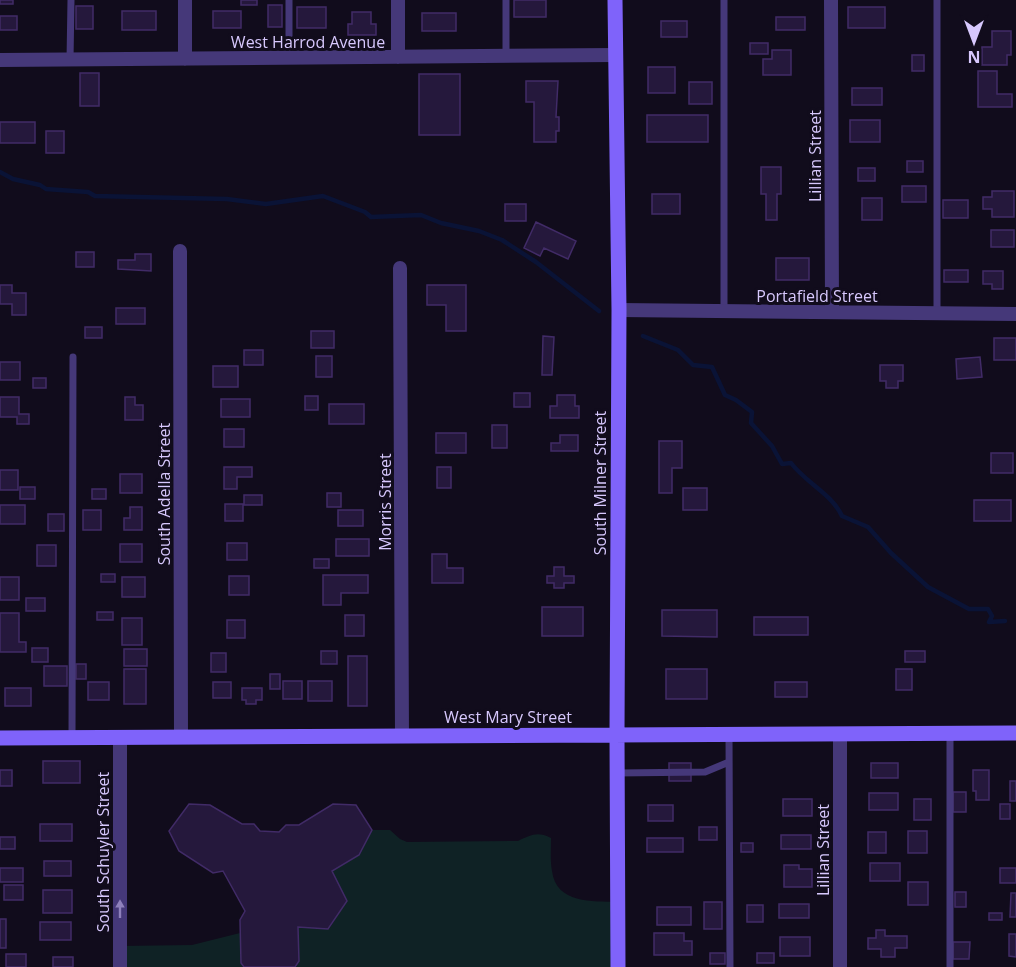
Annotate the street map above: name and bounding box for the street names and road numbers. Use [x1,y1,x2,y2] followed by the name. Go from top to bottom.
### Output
[231,31,385,53] street label: West Harrod Avenue
[804,110,826,202] street label: Lillian Street
[756,285,878,307] street label: Portafield Street
[589,410,611,555] street label: South Milner Street
[153,422,175,565] street label: South Adella Street
[374,453,396,551] street label: Morris Street
[444,706,572,728] street label: West Mary Street
[92,772,114,932] street label: South Schuyler Street
[812,804,834,896] street label: Lillian Street

